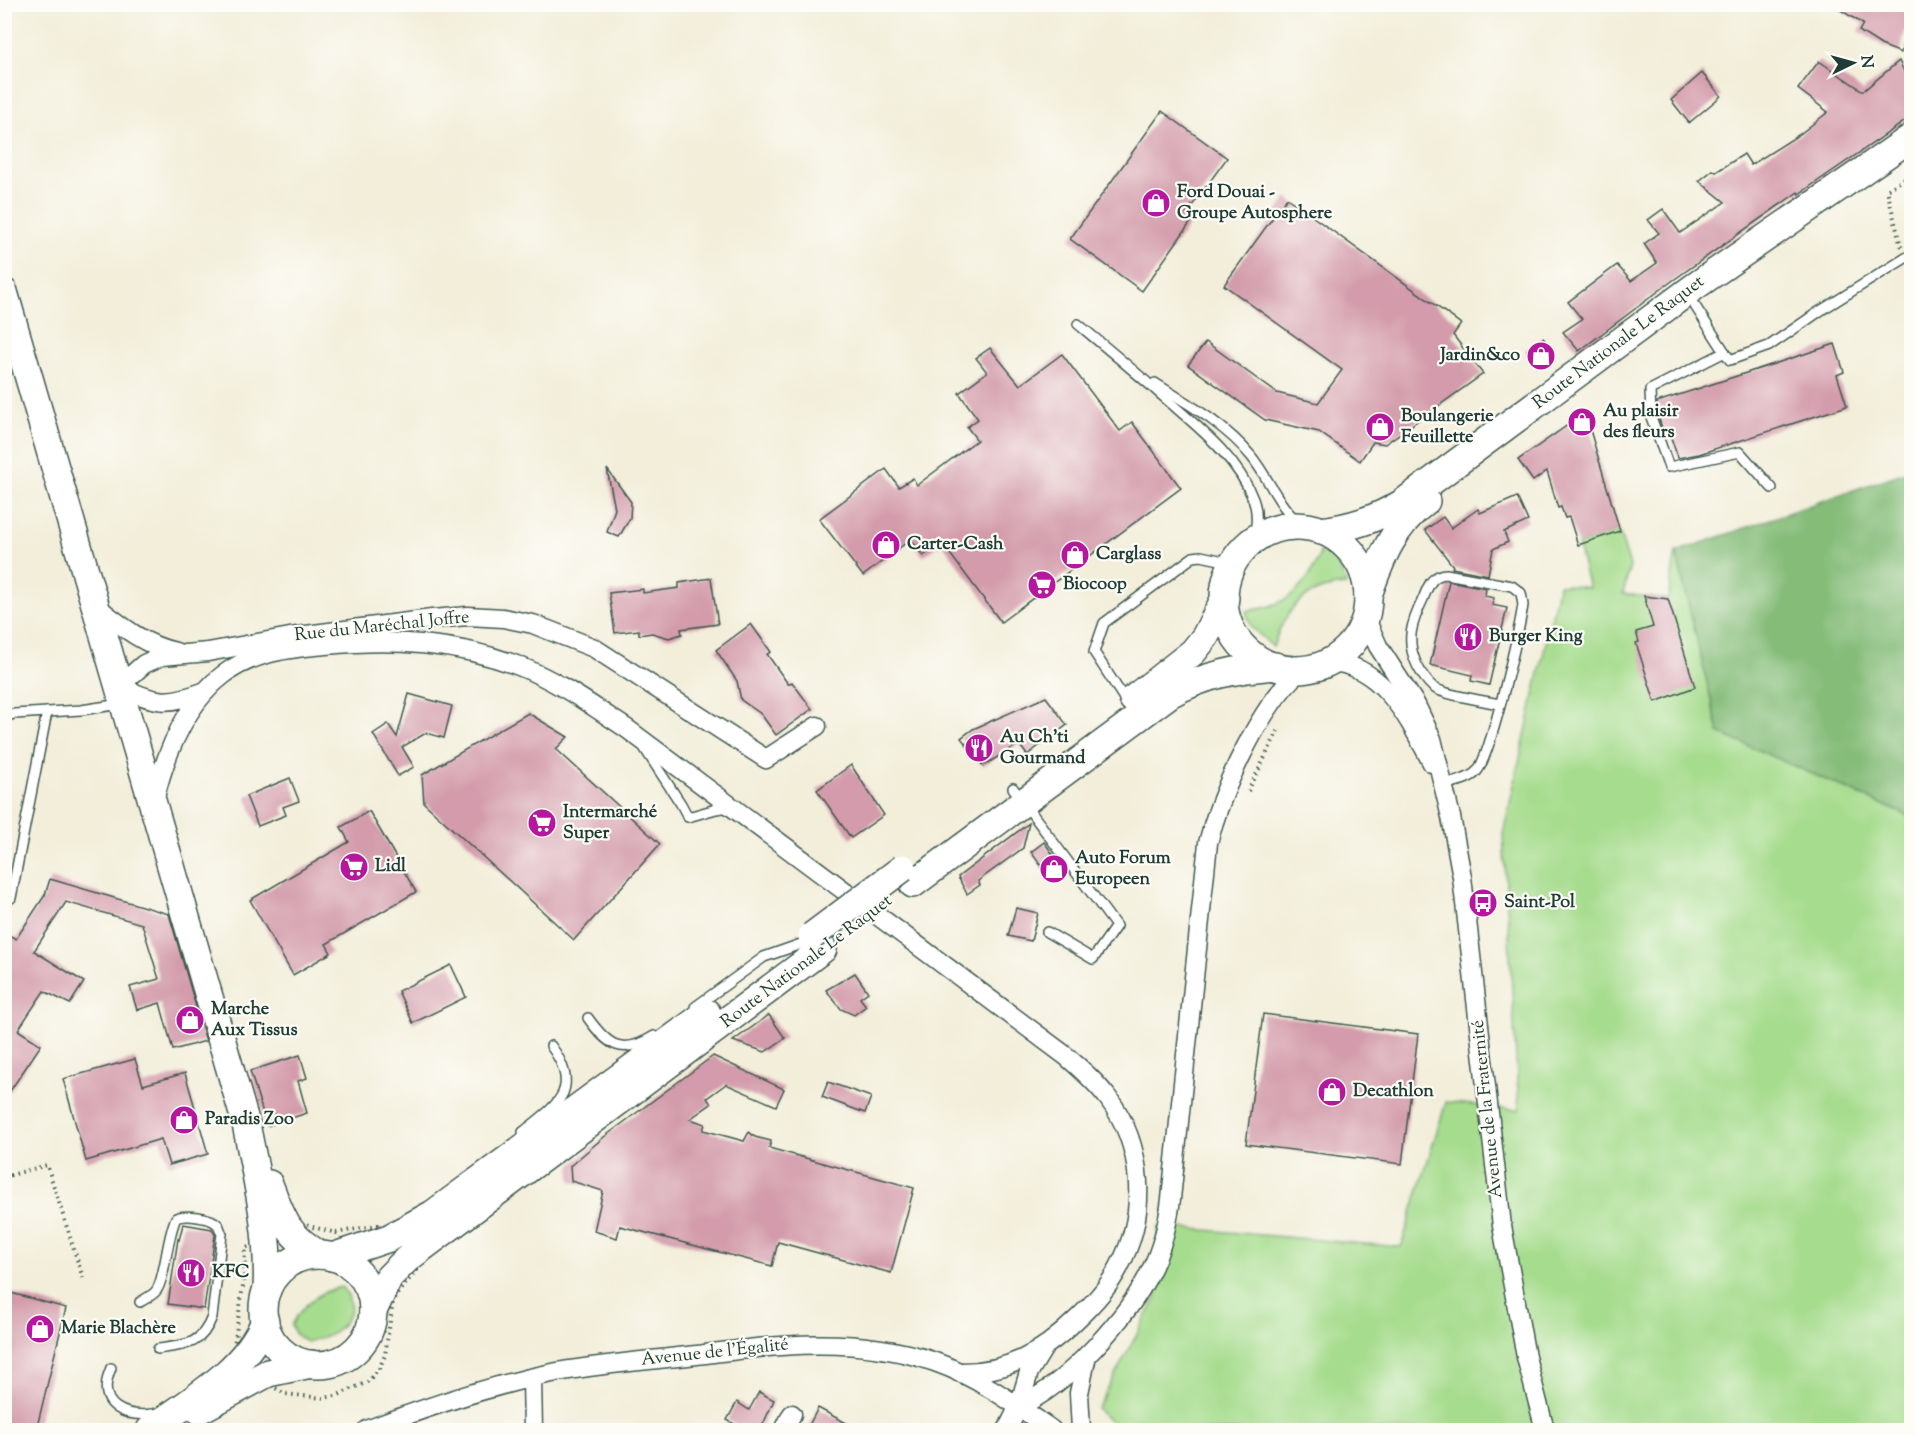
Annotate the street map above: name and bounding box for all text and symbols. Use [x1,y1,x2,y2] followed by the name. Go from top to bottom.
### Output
[1823,33,1883,93] north arrow
[1853,55,1877,69] text: N
[1177,180,1333,227] place label: Ford Douai - Groupe Autosphere
[1140,187,1172,219] shop icon: Ford Douai - Groupe Autosphere
[1528,270,1710,416] street label: Route Nationale Le Raquet
[1525,340,1557,372] shop icon: Jardin&co
[1438,343,1520,369] place label: Jardin&co
[1603,399,1679,446] place label: Au plaisir des fleurs
[1401,404,1494,451] place label: Boulangerie Feuillette
[1566,406,1598,438] shop icon: Au plaisir des fleurs
[1364,411,1396,443] shop icon: Boulangerie Feuillette
[870,529,902,561] shop icon: Carter-Cash
[907,532,1004,558] place label: Carter-Cash
[1059,539,1091,571] shop icon: Carglass
[1096,542,1161,568] place label: Carglass
[1026,569,1058,601] supermarket icon: Biocoop
[1063,572,1127,598] place label: Biocoop
[293,605,471,649] street label: Rue du Maréchal Joffre
[1452,621,1484,653] restaurant icon: Burger King
[1489,624,1583,650] place label: Burger King
[1000,725,1086,772] place label: Au Ch'ti Gourmand
[963,732,995,764] restaurant icon: Au Ch'ti Gourmand
[563,800,658,847] place label: Intermarché Super
[526,807,558,839] supermarket icon: Intermarché Super
[1075,846,1171,893] place label: Auto Forum Europeen
[338,851,370,883] supermarket icon: Lidl
[1038,853,1070,885] shop icon: Auto Forum Europeen
[375,854,407,880] place label: Lidl
[1467,887,1499,919] bus stop icon: Saint-Pol
[716,889,898,1035] street label: Route Nationale Le Raquet
[1504,890,1576,916] place label: Saint-Pol
[211,997,298,1044] place label: Marche Aux Tissus
[174,1004,206,1036] shop icon: Marche Aux Tissus
[1466,1018,1510,1200] street label: Avenue de la Fraternité
[1316,1076,1348,1108] shop icon: Decathlon
[1353,1079,1434,1105] place label: Decathlon
[168,1104,200,1136] shop icon: Paradis Zoo
[205,1107,294,1133] place label: Paradis Zoo
[175,1257,207,1289] restaurant icon: KFC
[212,1260,250,1286] place label: KFC
[24,1313,56,1345] shop icon: Marie Blachère
[61,1316,176,1342] place label: Marie Blachère
[640,1332,790,1374] street label: Avenue de l'Égalité

